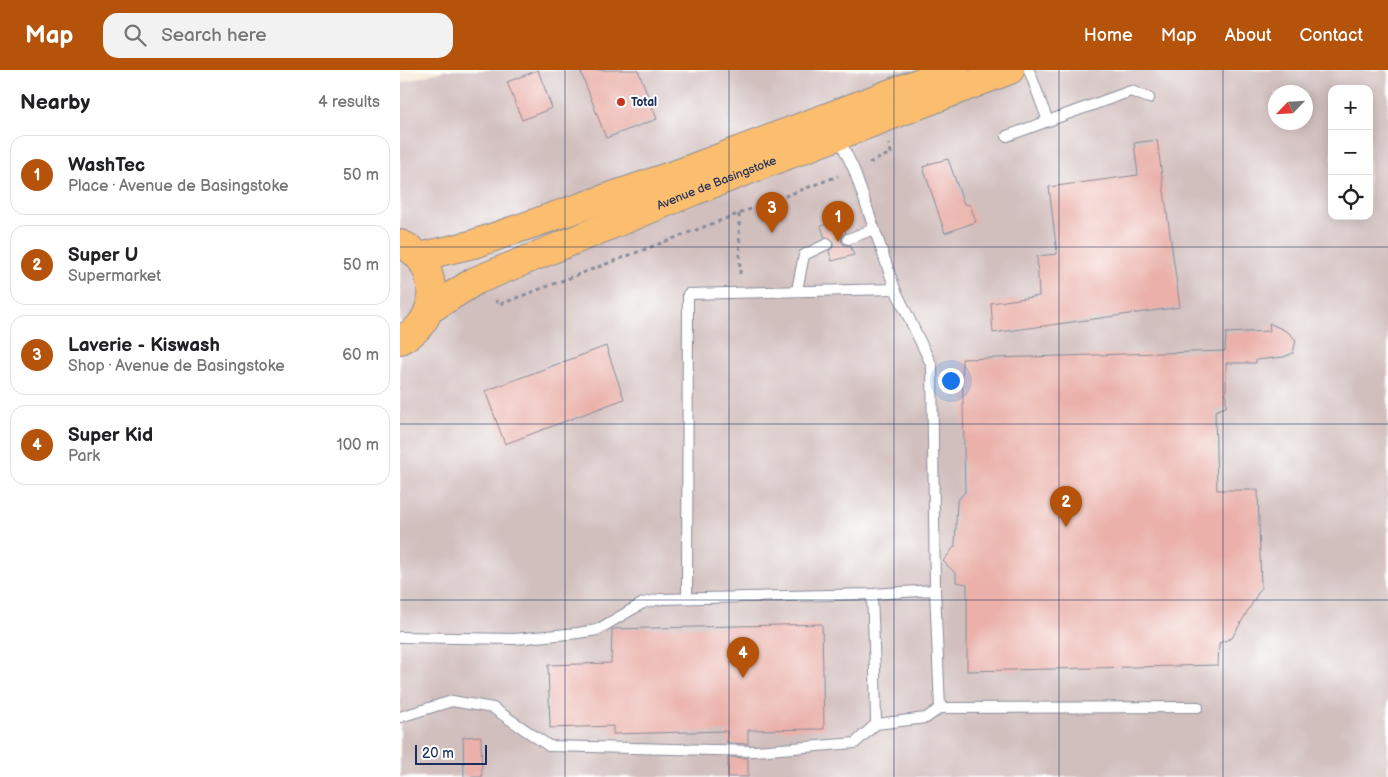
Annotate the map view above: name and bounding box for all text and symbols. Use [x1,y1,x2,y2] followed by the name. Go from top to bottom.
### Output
[103,13,453,58] search box
[25,21,73,50] text: Map
[121,21,149,49] icon: search
[161,24,267,47] text: Search here
[1084,25,1133,46] text: Home
[1161,25,1197,46] text: Map
[1225,25,1272,46] text: About
[1300,25,1363,46] text: Contact
[1268,85,1313,130] north arrow
[1328,85,1373,220] map controls
[1328,85,1373,130] button: +
[20,90,90,115] text: Nearby
[318,93,380,112] text: 4 results
[631,95,657,110] place label: Total
[615,96,627,108] marker: Total
[1328,130,1373,175] button: −
[654,153,778,213] street label: Avenue de Basingstoke
[68,154,145,177] text: WashTec
[34,166,40,185] text: 1
[343,166,379,185] text: 50 m
[1328,175,1373,220] button: locate
[68,177,288,196] text: Place · Avenue de Basingstoke
[756,192,788,233] pin: 3
[822,201,854,242] pin: 1
[68,244,138,267] text: Super U
[32,256,42,275] text: 2
[343,256,379,275] text: 50 m
[68,267,161,286] text: Supermarket
[68,334,220,357] text: Laverie - Kiswash
[32,346,42,365] text: 3
[342,346,379,365] text: 60 m
[68,357,285,376] text: Shop · Avenue de Basingstoke
[938,368,964,394] your location
[68,424,153,447] text: Super Kid
[32,436,42,455] text: 4
[336,436,379,455] text: 100 m
[68,447,100,466] text: Park
[1050,486,1082,527] pin: 2
[727,637,759,678] pin: 4
[415,742,488,765] scale bar
[422,745,454,762] text: 20 m

